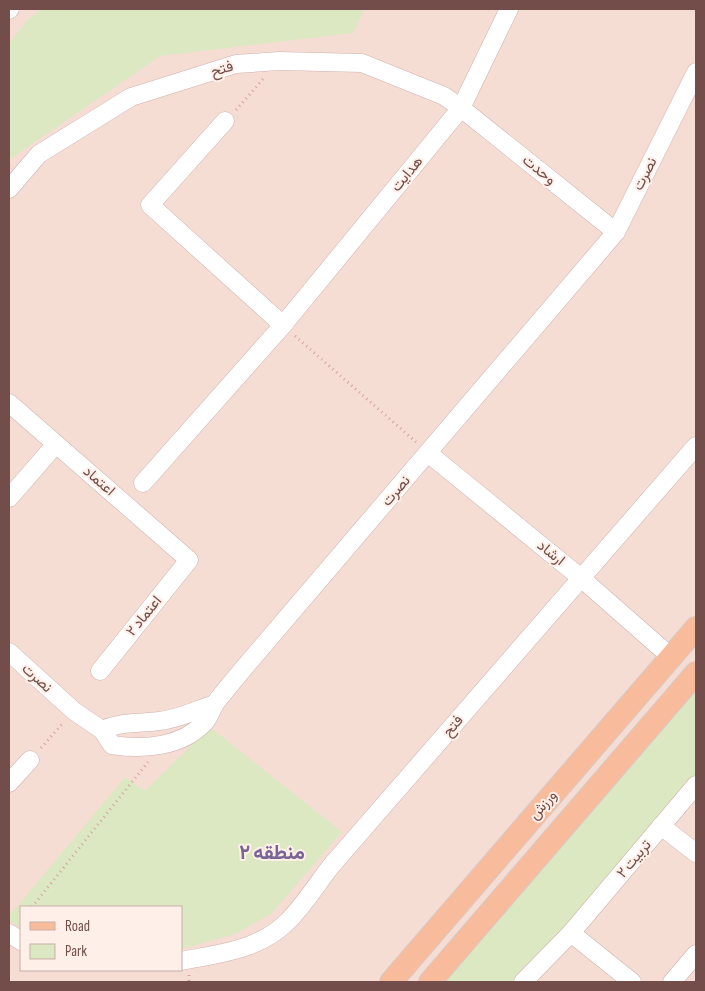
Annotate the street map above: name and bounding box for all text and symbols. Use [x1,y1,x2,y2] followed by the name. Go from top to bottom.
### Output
[209,57,236,82] street label: فتح
[518,151,560,189] street label: وحدت
[387,152,427,196] street label: هدایت
[629,154,661,194] street label: نصرت
[79,462,119,500] street label: اعتماد
[377,472,415,510] street label: نصرت
[533,536,569,570] street label: ارشاد
[122,592,166,640] street label: اعتماد ۲
[18,659,56,697] street label: نصرت
[438,711,468,741] street label: فتح
[525,786,561,824] street label: ورزش
[613,836,656,882] street label: تربیت ۲
[239,841,305,865] district label: منطقه ۲
[20,906,182,971] legend
[65,917,90,936] text: Road
[65,942,87,961] text: Park

